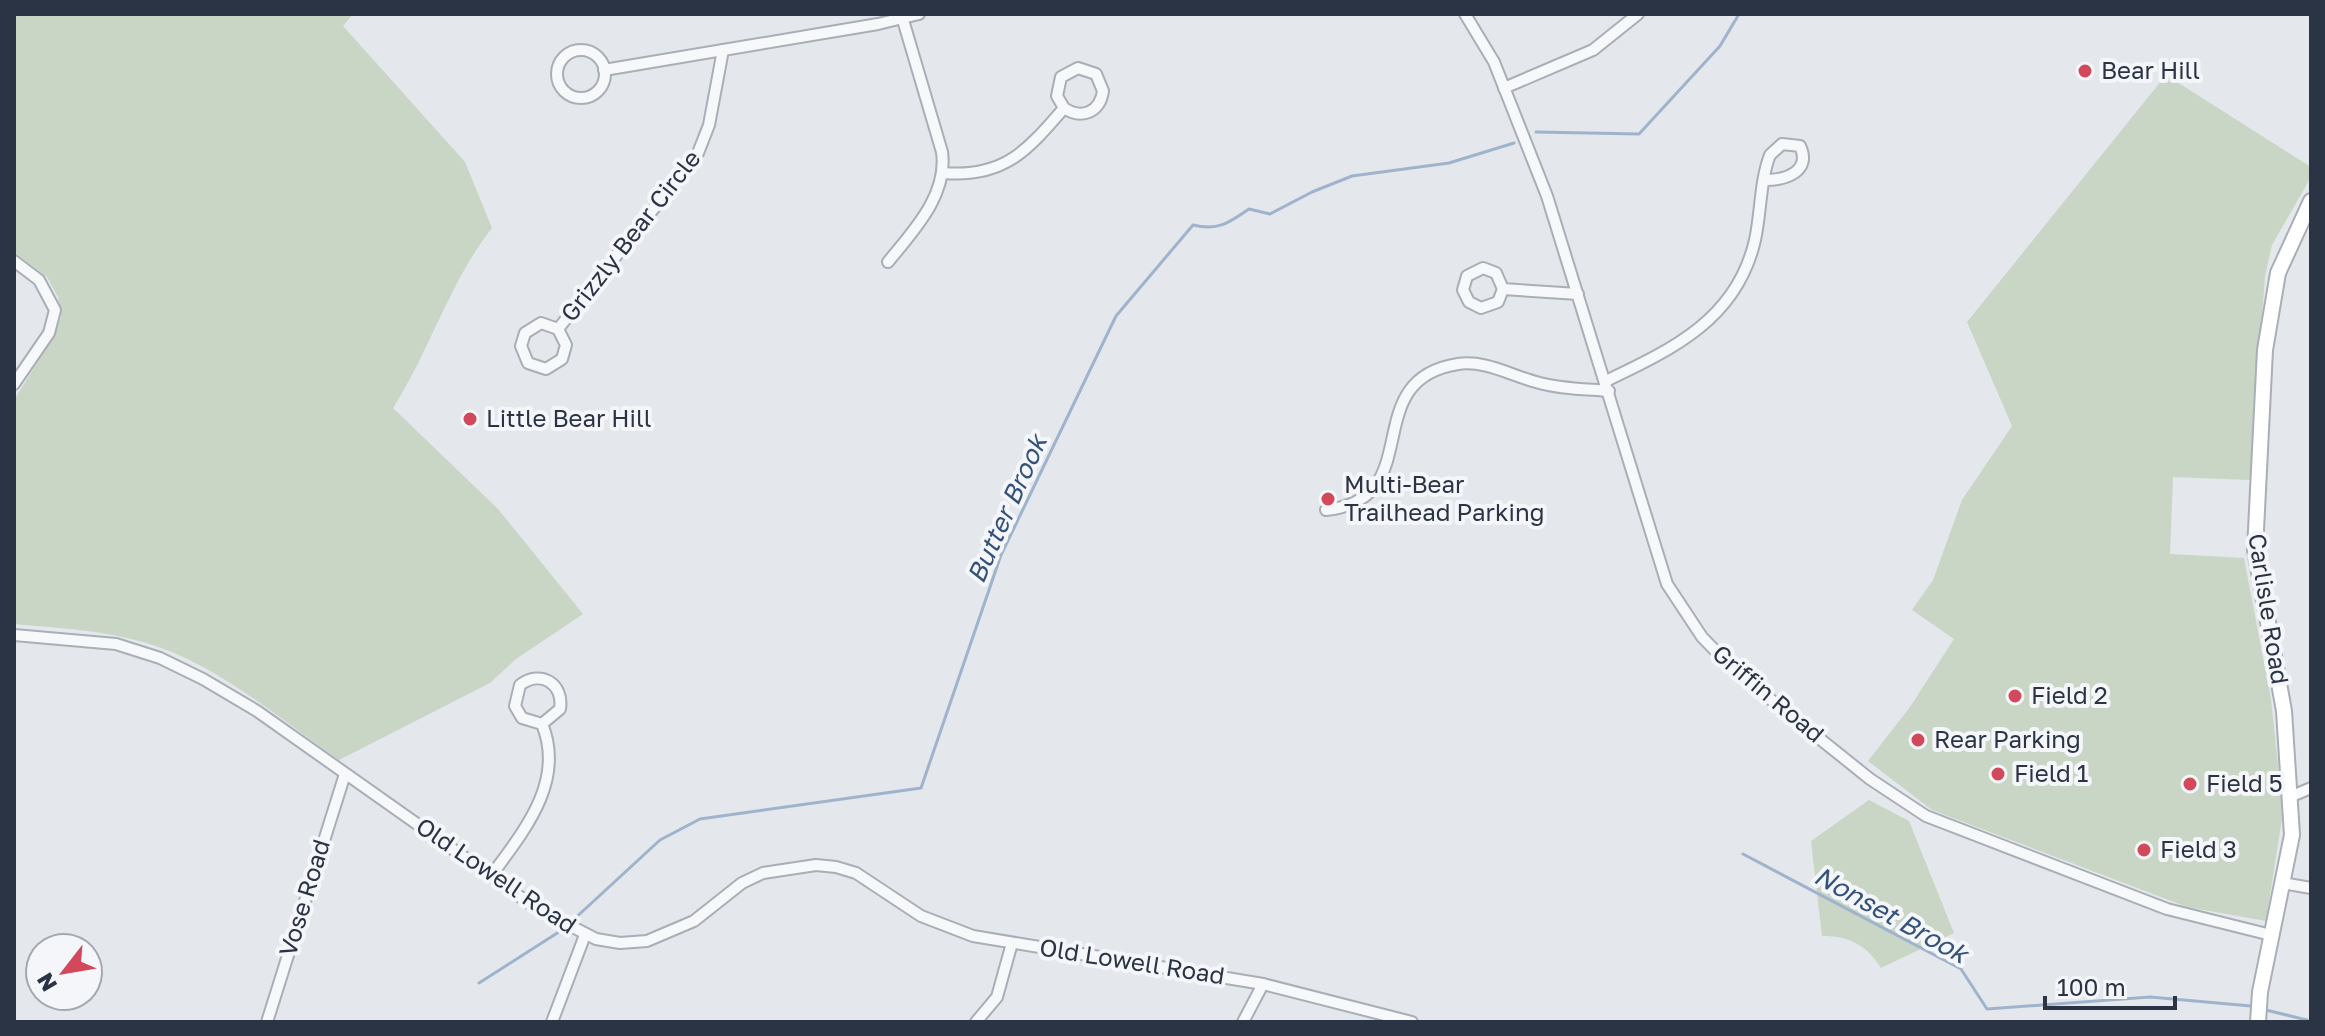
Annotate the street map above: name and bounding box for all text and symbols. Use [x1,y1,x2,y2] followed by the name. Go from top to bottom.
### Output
[2101,55,2200,84] place label: Bear Hill
[2076,62,2094,80] marker: Bear Hill
[554,144,706,326] street label: Grizzly Bear Circle
[486,403,651,432] place label: Little Bear Hill
[461,410,479,428] marker: Little Bear Hill
[960,428,1054,588] water label: Butter Brook
[1344,469,1544,526] place label: Multi-Bear Trailhead Parking
[1319,490,1337,508] marker: Multi-Bear Trailhead Parking
[2243,531,2296,686] street label: Carlisle Road
[1707,638,1831,748] street label: Griffin Road
[2031,680,2108,709] place label: Field 2
[2006,687,2024,705] marker: Field 2
[1934,724,2081,753] place label: Rear Parking
[1909,731,1927,749] marker: Rear Parking
[2014,758,2088,787] place label: Field 1
[1989,765,2007,783] marker: Field 1
[2206,768,2283,797] place label: Field 5
[2181,775,2199,793] marker: Field 5
[411,810,582,939] street label: Old Lowell Road
[2160,834,2237,863] place label: Field 3
[272,836,335,959] street label: Vose Road
[2135,841,2153,859] marker: Field 3
[1809,860,1975,971] water label: Nonset Brook
[24,932,104,1012] north arrow
[1038,932,1227,989] street label: Old Lowell Road
[2045,960,2175,1010] scale bar
[31,968,62,997] text: N
[2057,972,2126,1001] text: 100 m

